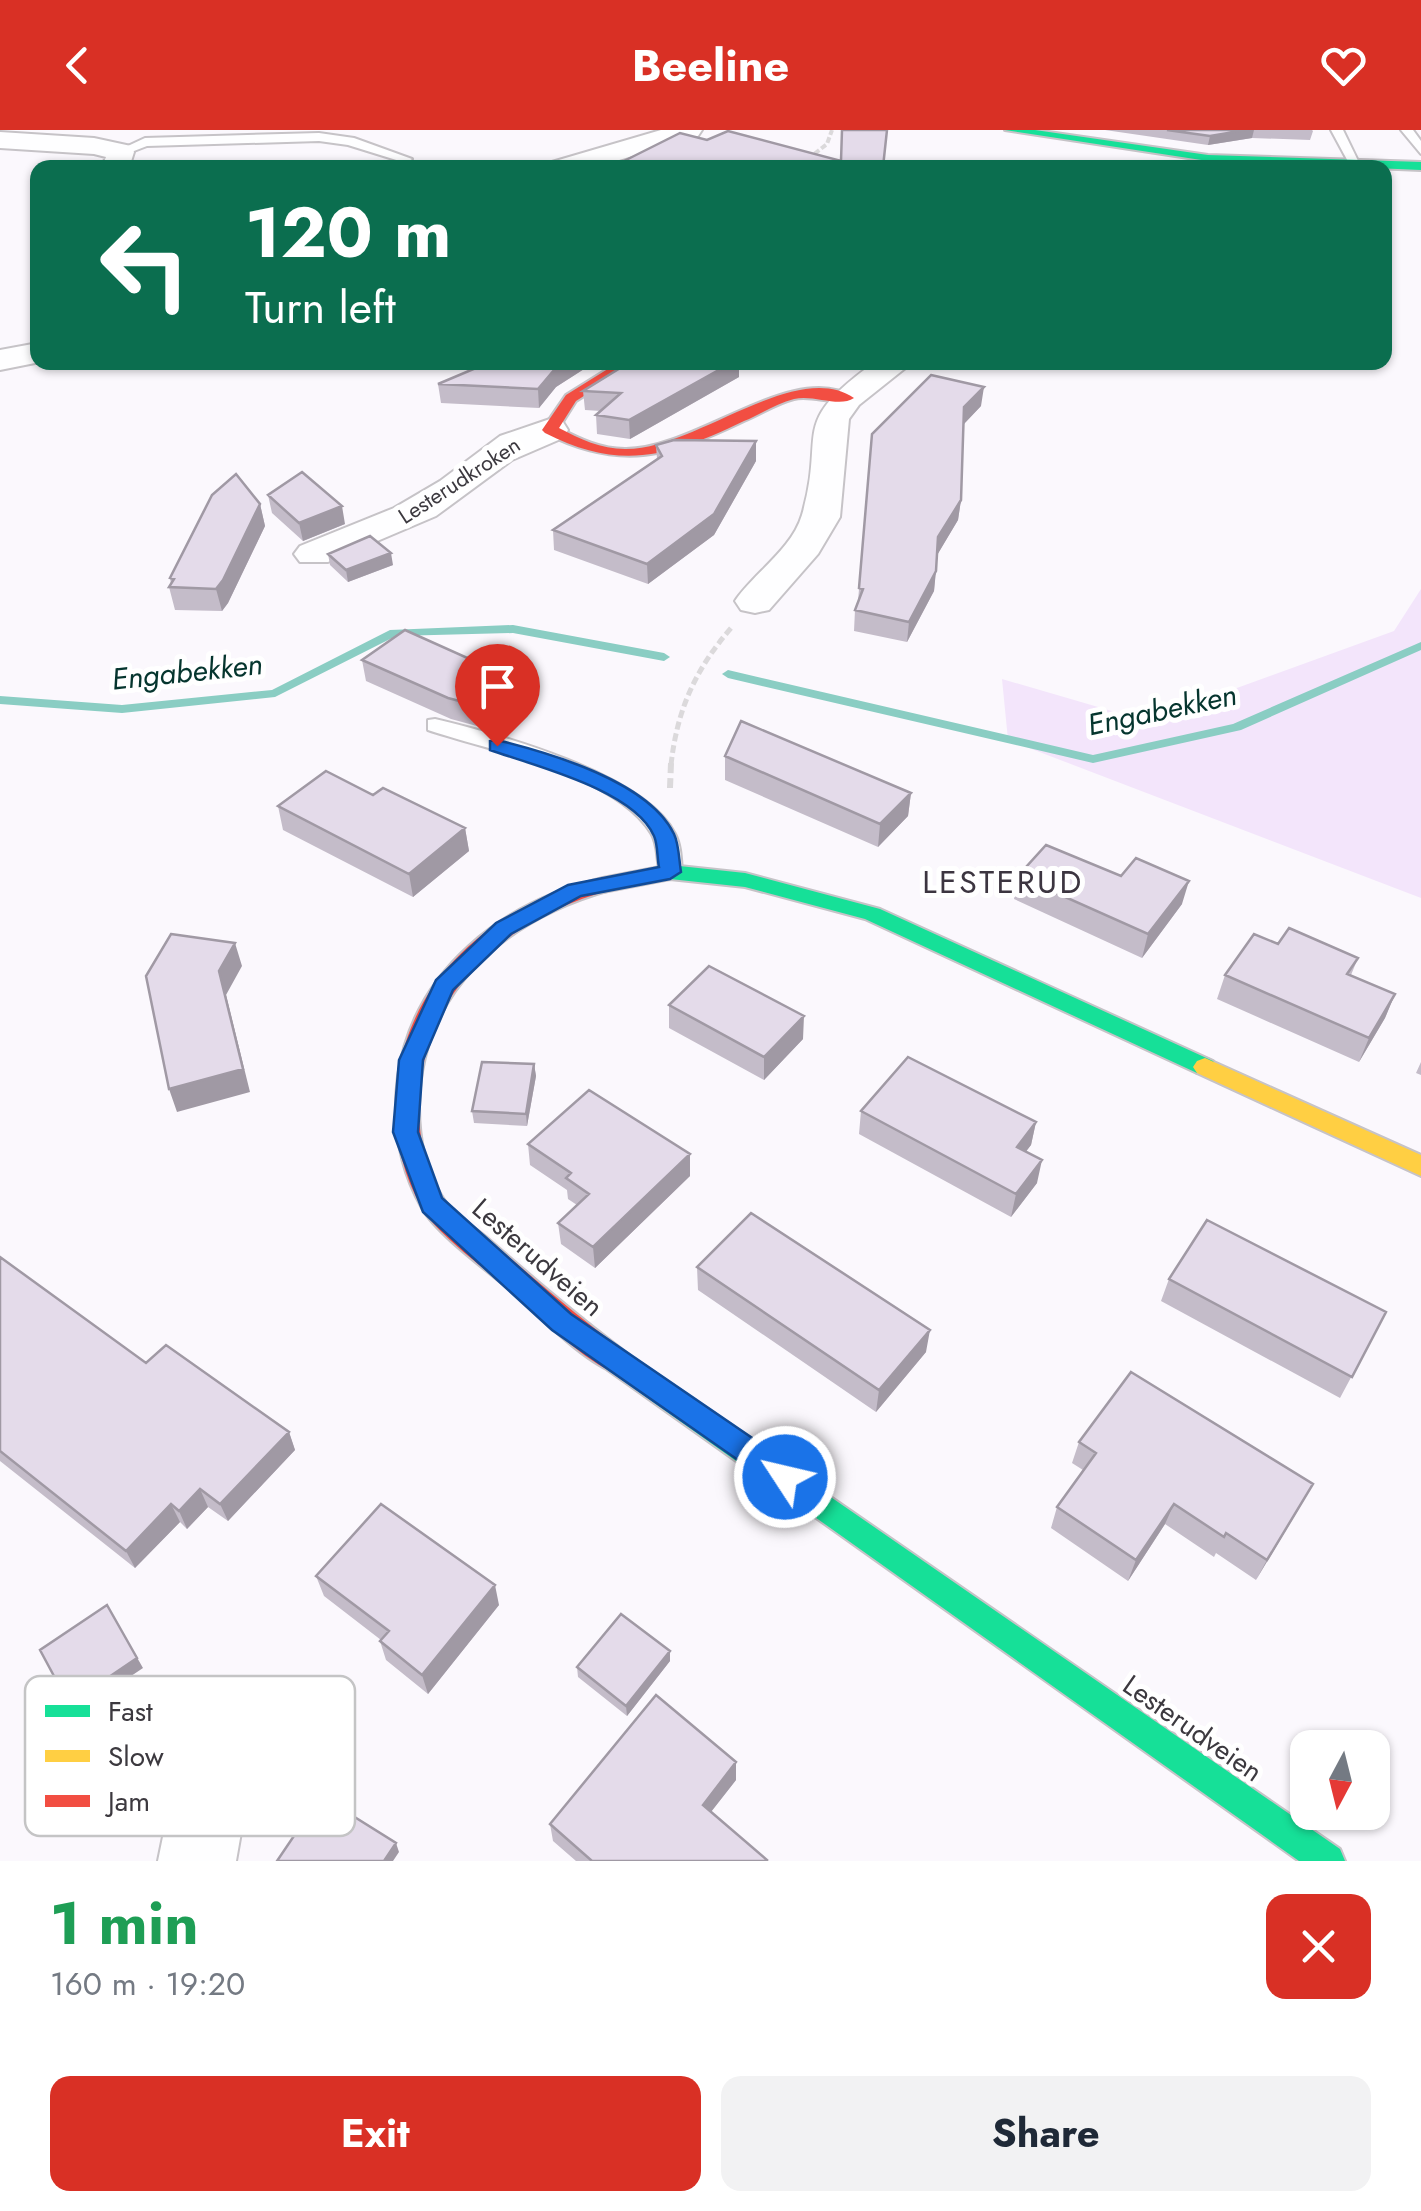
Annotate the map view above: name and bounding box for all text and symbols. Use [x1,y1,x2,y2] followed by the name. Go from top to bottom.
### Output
[632,33,789,98] text: Beeline
[50,38,105,93] icon: back
[1316,38,1371,93] icon: heart
[245,182,451,283] text: 120 m
[80,200,210,330] icon: left
[245,275,396,340] text: Turn left
[392,429,526,531] street label: Lesterudkroken
[109,642,265,701] water label: Engabekken
[455,644,540,747] pin
[470,659,525,714] icon: arrive
[1083,673,1240,746] water label: Engabekken
[922,859,1084,905] district label: LESTERUD
[463,1189,612,1326] street label: Lesterudveien
[733,1425,837,1529] position arrow
[1114,1665,1271,1792] street label: Lesterudveien
[25,1676,355,1836] legend
[108,1691,153,1732] text: Fast
[1290,1730,1390,1830] north arrow
[1290,1730,1390,1830] map controls
[108,1736,164,1777] text: Slow
[104,1781,150,1822] text: Jam
[50,1880,199,1967] text: 1 min
[1266,1894,1371,1999] button: close
[50,1961,245,2007] text: 160 m · 19:20
[50,2076,701,2191] button: Exit
[721,2076,1371,2191] button: Share

